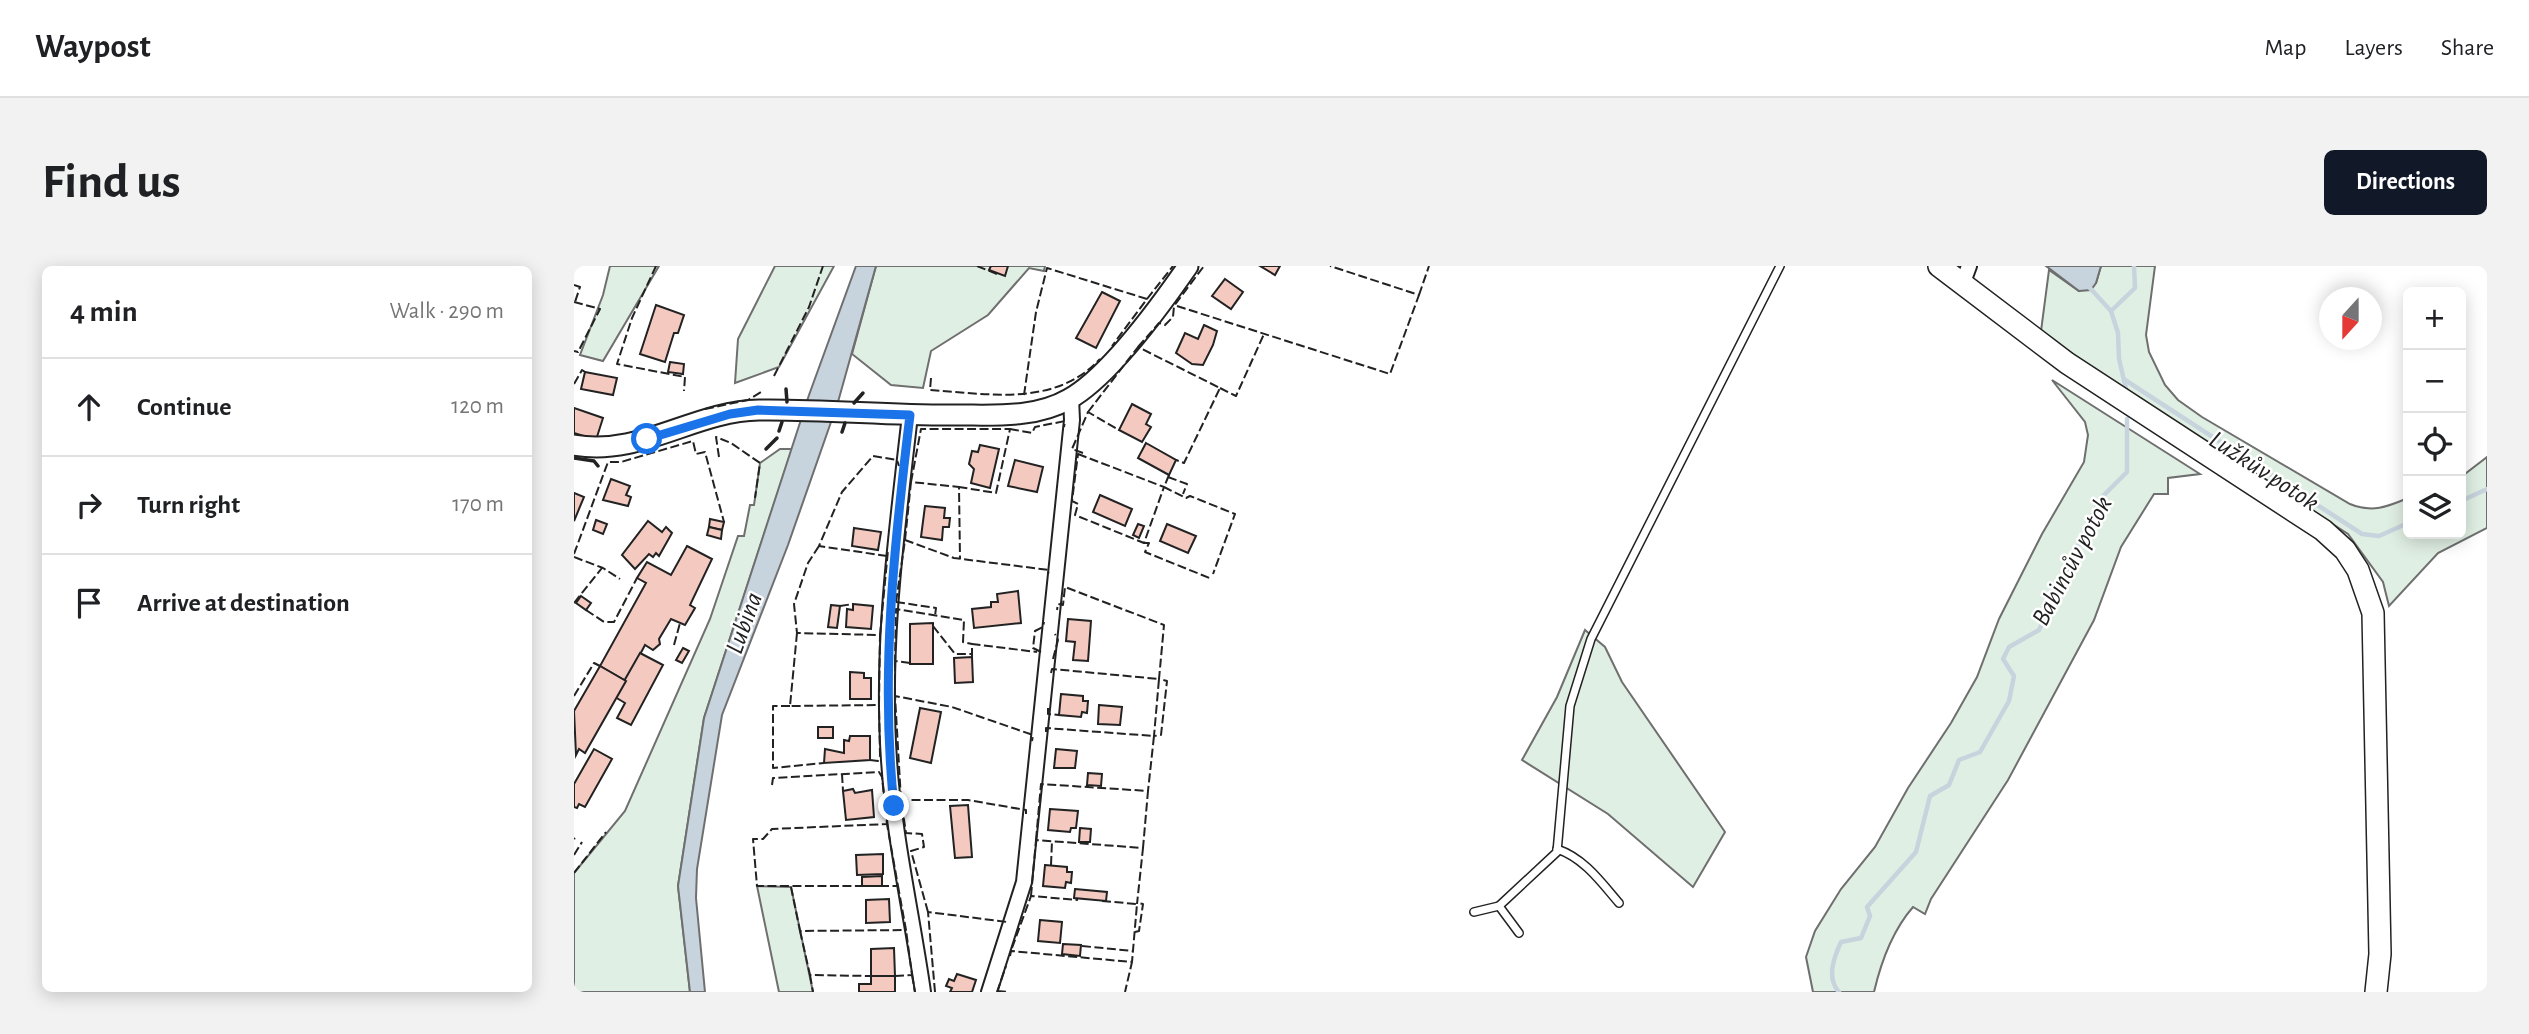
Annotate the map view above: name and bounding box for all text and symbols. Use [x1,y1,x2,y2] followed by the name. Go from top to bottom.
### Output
[35,31,151,64] text: Waypost
[2264,36,2306,60] text: Map
[2344,36,2403,60] text: Layers
[2441,36,2494,60] text: Share
[2324,150,2487,215] button: Directions
[42,158,181,207] text: Find us
[2319,287,2382,350] north arrow
[2403,287,2466,539] map controls
[2403,287,2466,350] button: +
[70,297,138,327] text: 4 min
[389,300,504,323] text: Walk · 290 m
[2403,350,2466,413] button: −
[70,388,108,426] icon: ahead
[137,394,232,420] text: Continue
[451,395,504,418] text: 120 m
[2403,413,2466,476] button: locate
[631,423,662,454] route start
[2205,426,2323,516] water label: Lužkův potok
[2403,476,2466,539] button: layers
[70,486,108,524] icon: right
[137,492,240,518] text: Turn right
[2027,492,2117,630] water label: Babincův potok
[452,493,504,516] text: 170 m
[70,584,108,622] icon: arrive
[721,589,767,657] water label: Lubina
[137,590,350,616] text: Arrive at destination
[878,790,909,821] route end

